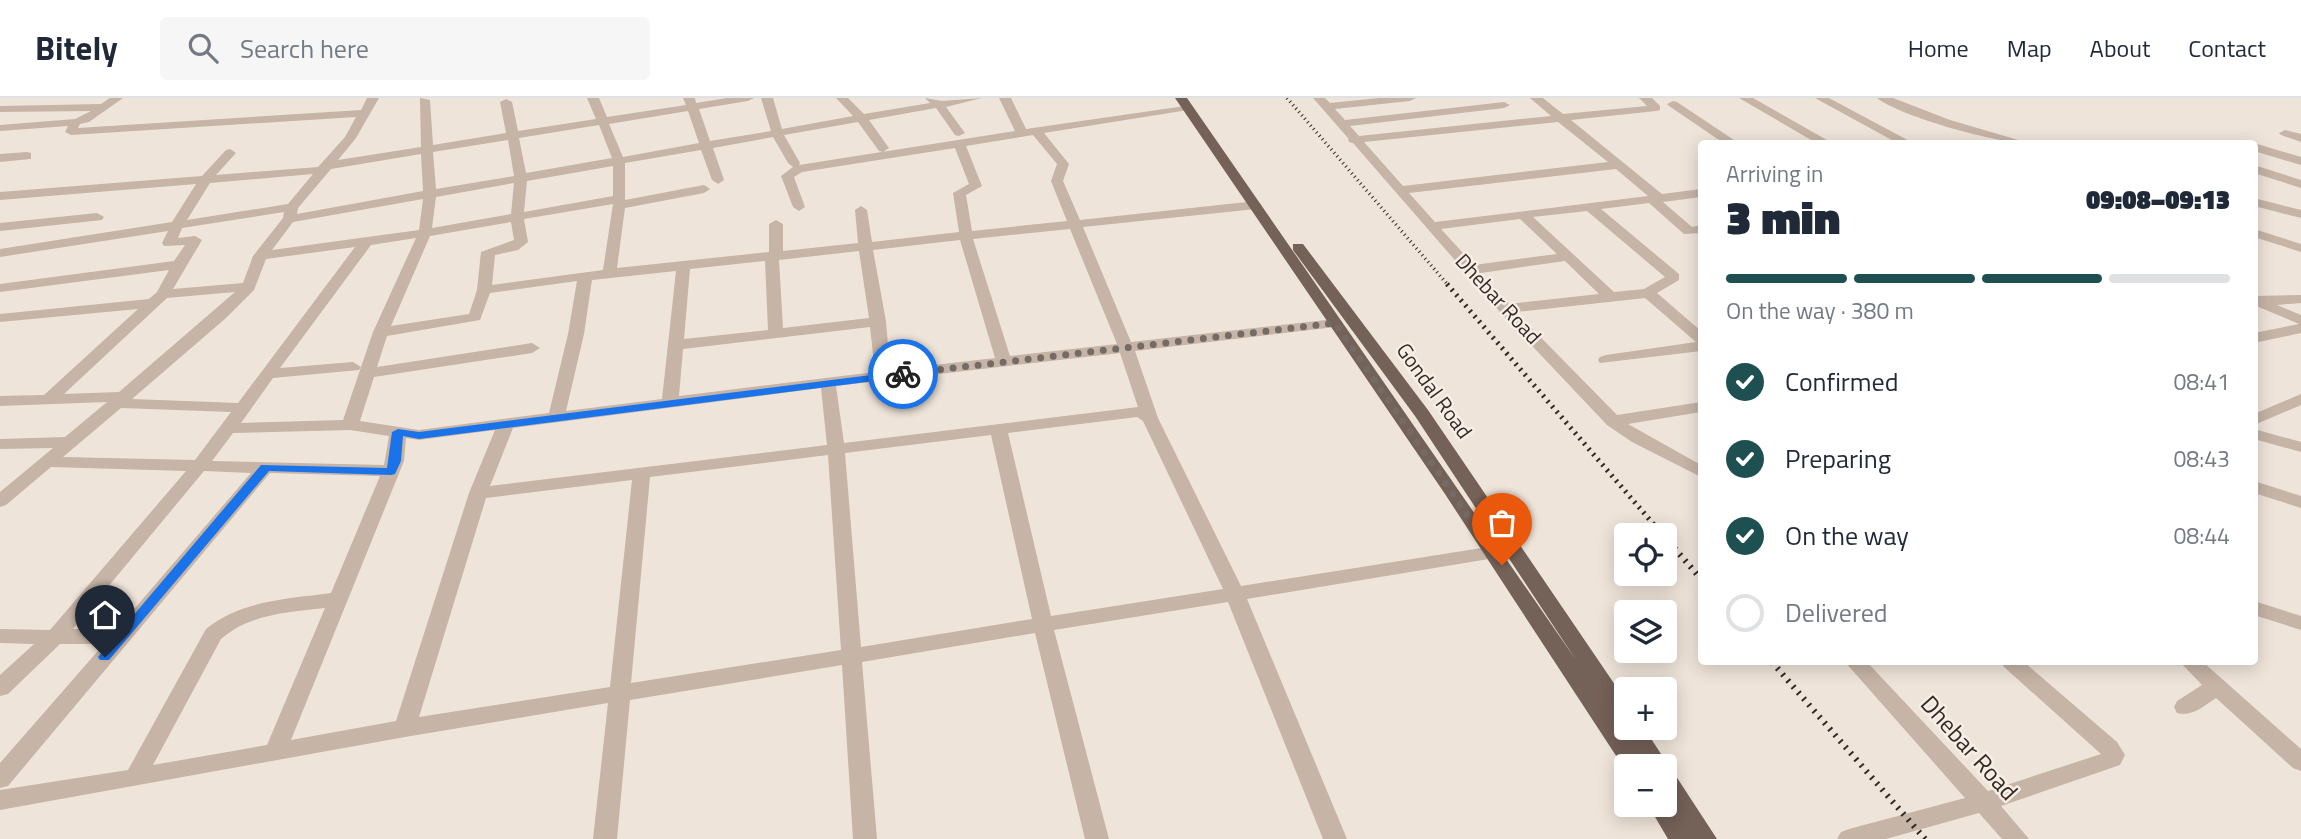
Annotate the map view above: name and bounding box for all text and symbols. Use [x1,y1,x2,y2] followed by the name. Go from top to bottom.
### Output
[160,17,650,80] search box
[35,23,118,73] text: Bitely
[184,29,222,67] icon: search
[240,29,369,68] text: Search here
[1908,30,1969,66] text: Home
[2007,30,2052,66] text: Map
[2090,30,2150,66] text: About
[2188,30,2266,66] text: Contact
[1726,156,1823,191] text: Arriving in
[2086,180,2230,219] text: 09:08–09:13
[1726,182,1840,252] text: 3 min
[1448,246,1549,351] street label: Dhebar Road
[1726,293,1914,328] text: On the way · 380 m
[1389,336,1481,445] street label: Gondal Road
[868,339,938,409] courier
[884,355,922,393] icon: bike
[1785,362,1899,401] text: Confirmed
[1726,363,1764,401] icon: check
[2173,364,2230,399] text: 08:41
[1785,439,1891,478] text: Preparing
[1726,440,1764,478] icon: check
[2173,441,2230,476] text: 08:43
[1472,493,1532,565] pin
[1483,504,1521,542] icon: bag
[1785,516,1909,555] text: On the way
[1726,517,1764,555] icon: check
[2173,518,2230,553] text: 08:44
[1614,523,1677,817] map controls
[1614,523,1677,586] button: locate
[75,585,135,657] pin
[1785,593,1888,632] text: Delivered
[86,596,124,634] icon: home
[1614,600,1677,663] button: layers
[1614,677,1677,740] button: +
[1913,687,2027,808] street label: Dhebar Road
[1614,754,1677,817] button: −

